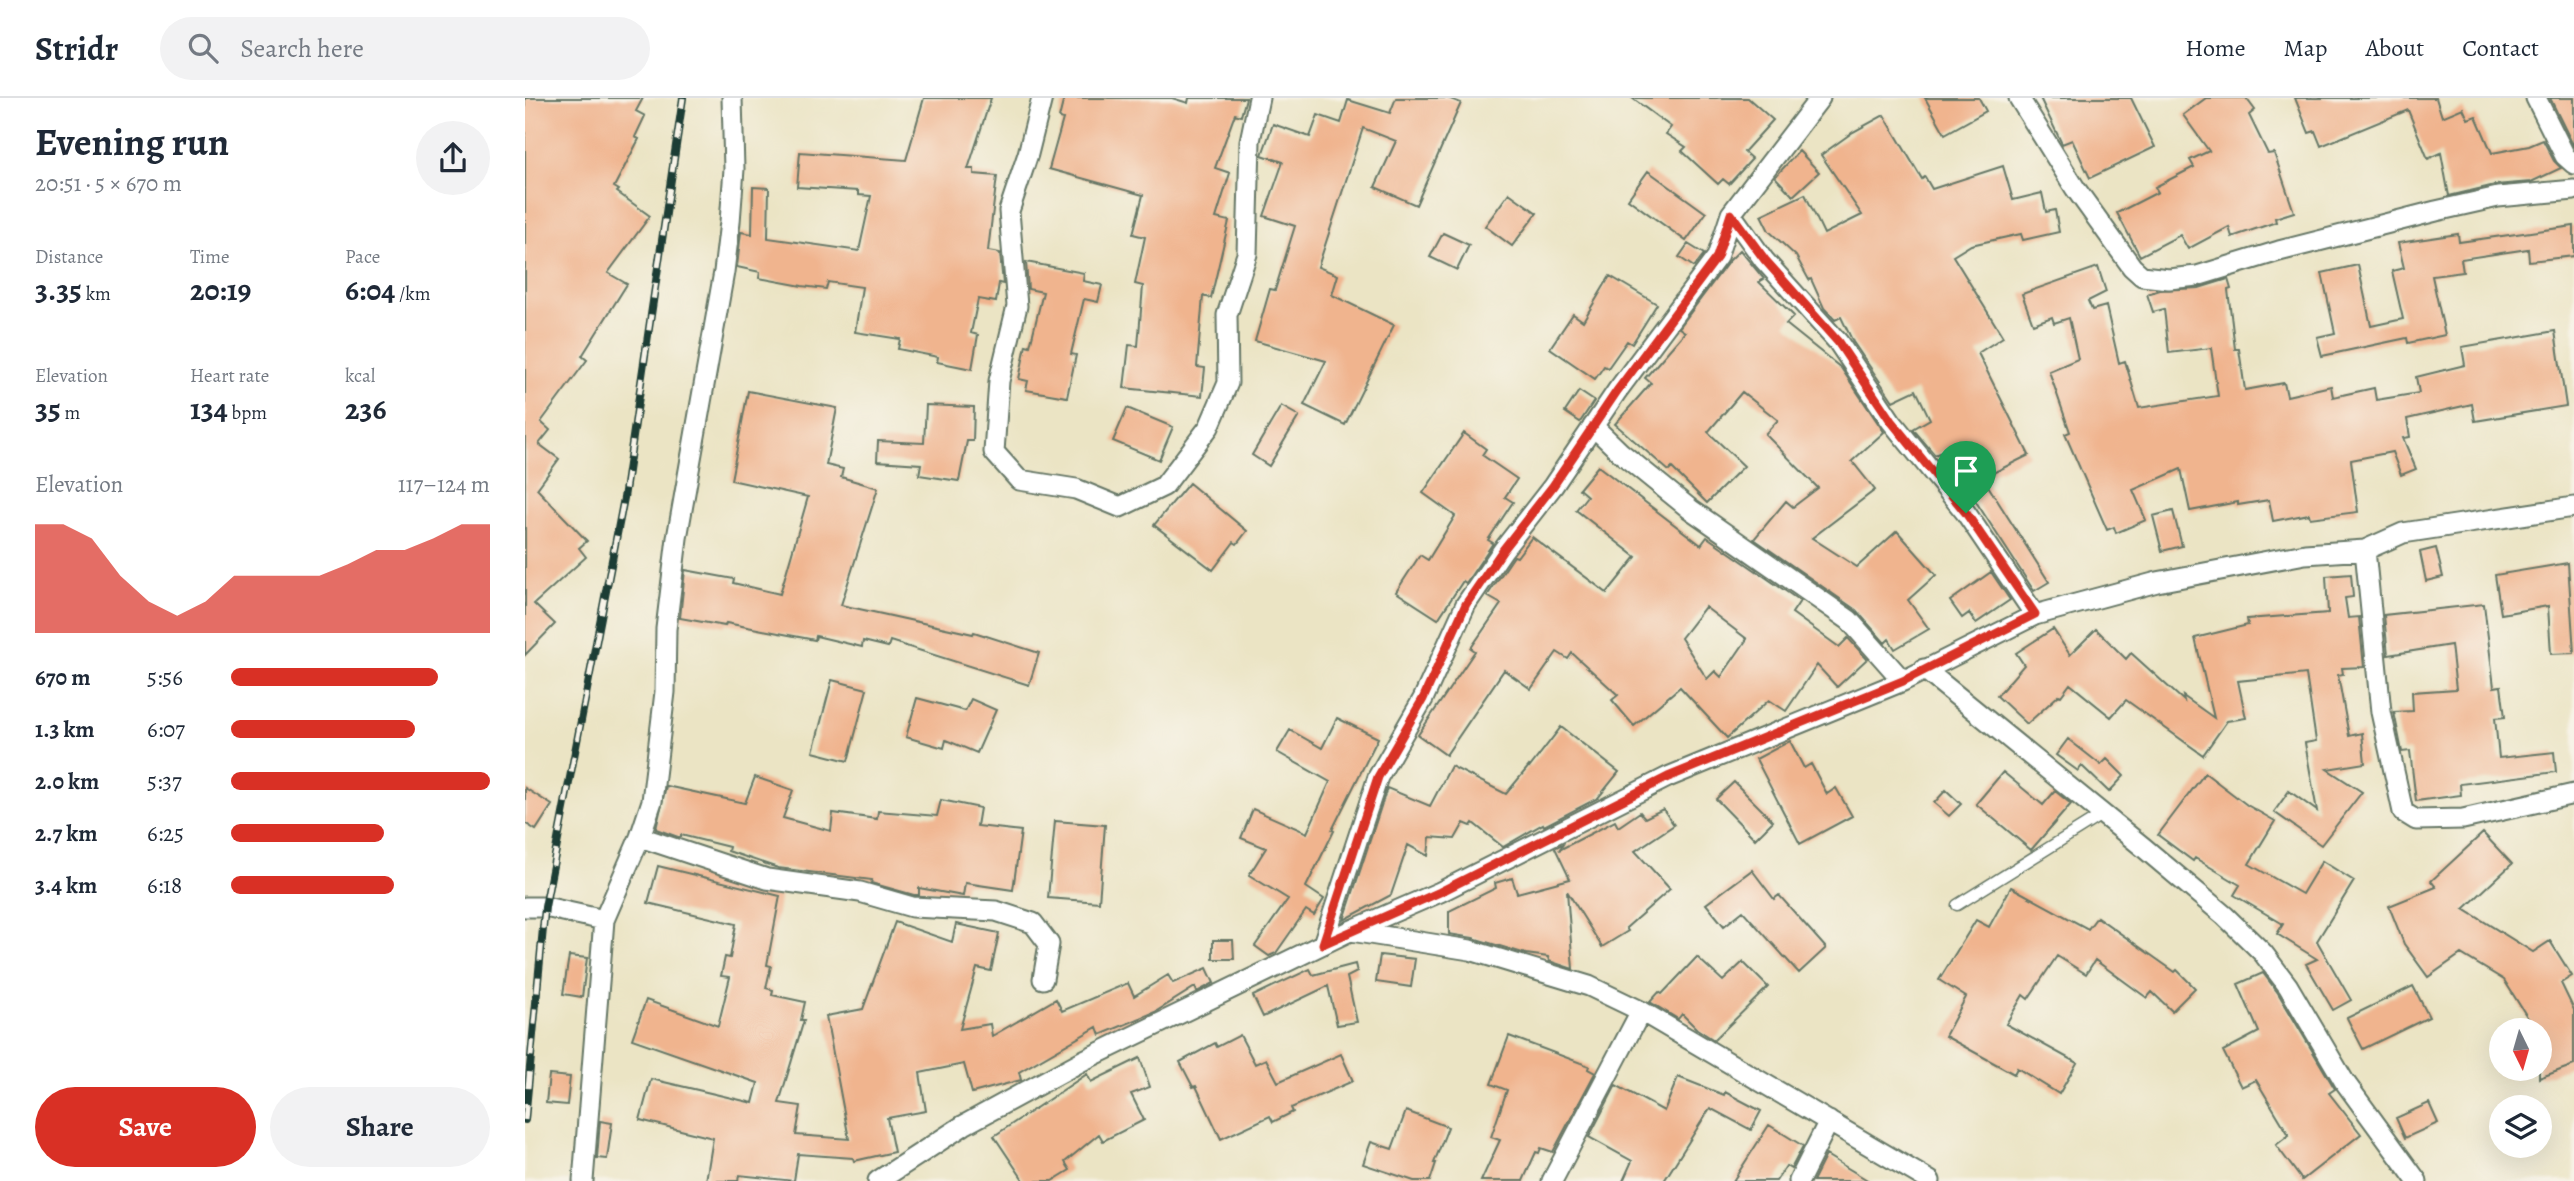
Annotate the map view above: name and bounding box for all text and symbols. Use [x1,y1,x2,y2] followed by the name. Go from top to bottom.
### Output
[160,17,650,80] search box
[35,26,118,71] text: Stridr
[184,29,222,67] icon: search
[240,31,364,66] text: Search here
[2185,32,2246,64] text: Home
[2284,32,2328,64] text: Map
[2366,32,2424,64] text: About
[2462,32,2539,64] text: Contact
[35,116,229,168] text: Evening run
[416,121,490,195] button: share
[35,168,182,199] text: 20:51 · 5 × 670 m
[35,244,103,270] text: Distance
[190,244,229,270] text: Time
[345,244,380,270] text: Pace
[35,270,82,310] text: 3.35
[190,270,251,310] text: 20:19
[345,270,395,310] text: 6:04
[82,281,111,307] text: km
[395,281,431,307] text: /km
[35,363,108,389] text: Elevation
[190,363,269,389] text: Heart rate
[345,363,375,389] text: kcal
[35,389,61,429] text: 35
[190,389,228,429] text: 134
[345,389,386,429] text: 236
[61,400,80,426] text: m
[228,400,267,426] text: bpm
[1936,441,1996,513] pin
[1947,452,1985,490] icon: arrive
[35,469,123,500] text: Elevation
[398,469,490,500] text: 117–124 m
[35,662,90,693] text: 670 m
[147,662,183,693] text: 5:56
[35,714,95,745] text: 1.3 km
[147,714,185,745] text: 6:07
[35,766,99,797] text: 2.0 km
[147,766,182,797] text: 5:37
[35,818,97,849] text: 2.7 km
[147,818,184,849] text: 6:25
[35,870,97,901] text: 3.4 km
[147,870,182,901] text: 6:18
[2489,1018,2551,1082] north arrow
[2489,1018,2552,1158] map controls
[35,1087,256,1167] button: Save
[270,1087,490,1167] button: Share
[2489,1095,2552,1158] button: layers

